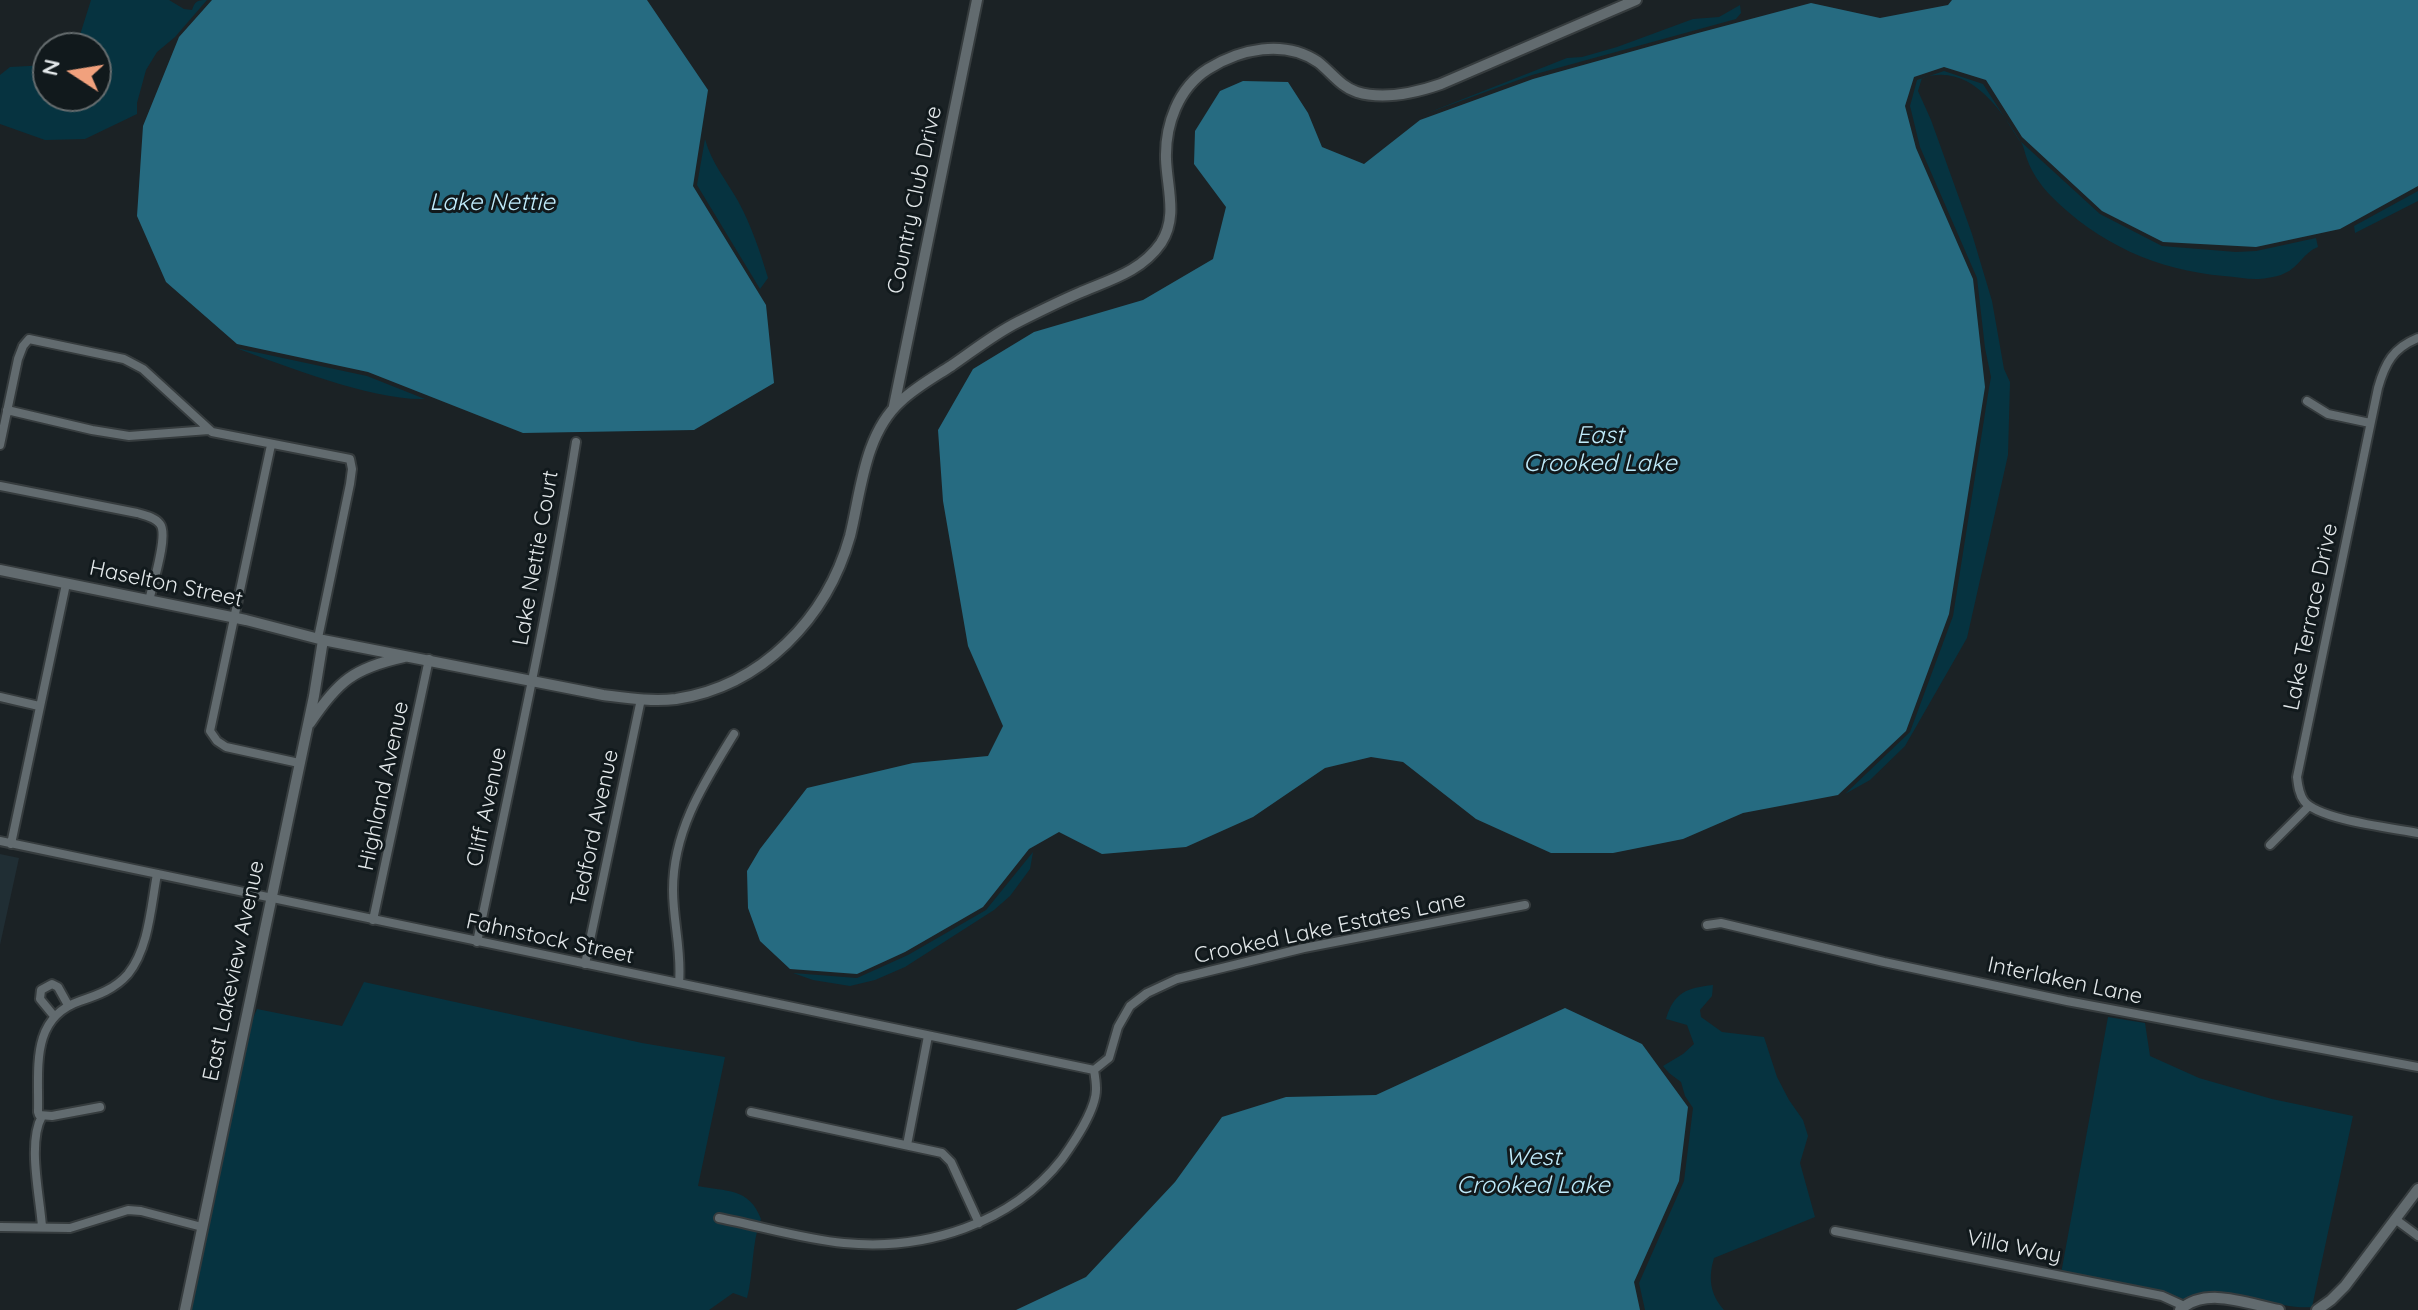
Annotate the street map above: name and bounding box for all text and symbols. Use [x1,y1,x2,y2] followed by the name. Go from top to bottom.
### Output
[32,32,112,112] north arrow
[35,57,66,78] text: N
[882,104,948,296] street label: Country Club Drive
[429,189,555,217] water label: Lake Nettie
[1523,422,1677,478] water label: East Crooked Lake
[508,468,564,648] street label: Lake Nettie Court
[2278,521,2344,713] street label: Lake Terrace Drive
[87,555,245,613] street label: Haselton Street
[353,699,415,873] street label: Highland Avenue
[461,745,513,869] street label: Cliff Avenue
[566,747,624,909] street label: Tedford Avenue
[198,858,270,1084] street label: East Lakeview Avenue
[1192,886,1468,970] street label: Crooked Lake Estates Lane
[464,908,636,970] street label: Fahnstock Street
[1985,952,2145,1010] street label: Interlaken Lane
[1456,1144,1610,1200] water label: West Crooked Lake
[1965,1225,2063,1269] street label: Villa Way

